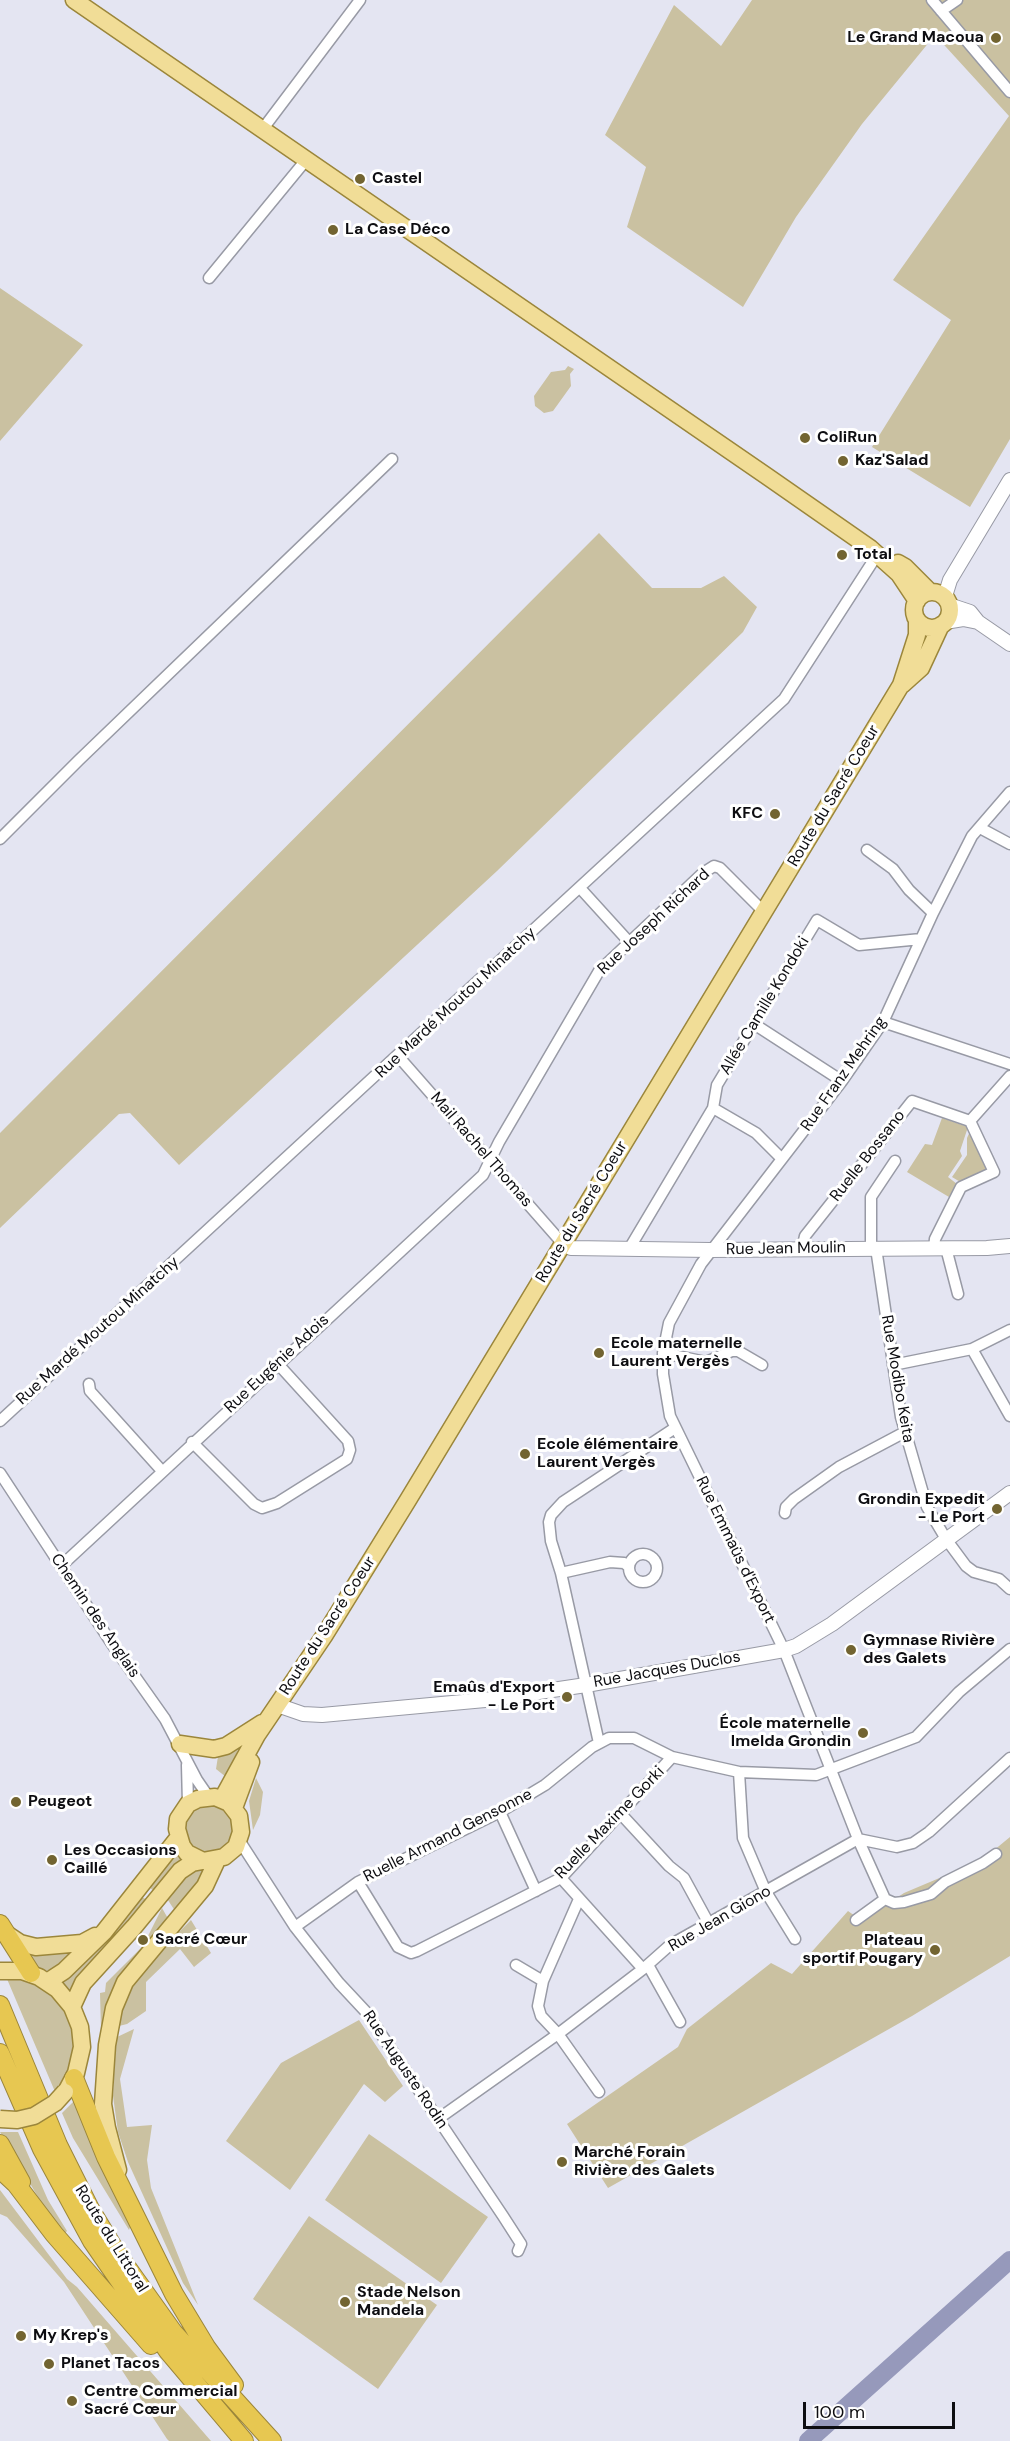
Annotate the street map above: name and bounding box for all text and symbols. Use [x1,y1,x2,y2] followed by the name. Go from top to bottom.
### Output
[847,28,984,48] place label: Le Grand Macoua
[989,31,1003,45] marker: Le Grand Macoua
[372,169,422,189] place label: Castel
[353,172,367,186] marker: Castel
[345,220,451,240] place label: La Case Déco
[326,223,340,237] marker: La Case Déco
[817,428,877,448] place label: ColiRun
[798,431,812,445] marker: ColiRun
[855,451,928,471] place label: Kaz'Salad
[836,454,850,468] marker: Kaz'Salad
[854,545,892,565] place label: Total
[835,548,849,562] marker: Total
[784,722,884,870] street label: Route du Sacré Coeur
[732,804,763,824] place label: KFC
[768,807,782,821] marker: KFC
[594,865,714,979] street label: Rue Joseph Richard
[372,924,540,1082] street label: Rue Mardé Moutou Minatchy
[716,933,814,1079] street label: Allée Camille Kondoki
[797,1013,891,1135] street label: Rue Franz Mehring
[426,1089,536,1211] street label: Mail Rachel Thomas
[826,1106,910,1206] street label: Ruelle Bossano
[532,1138,632,1286] street label: Route du Sacré Coeur
[726,1238,846,1260] street label: Rue Jean Moulin
[13,1253,183,1409] street label: Rue Mardé Moutou Minatchy
[221,1311,333,1417] street label: Rue Eugénie Adois
[876,1314,918,1444] street label: Rue Modibo Keita
[611,1334,742,1372] place label: Ecole maternelle Laurent Vergès
[592,1346,606,1360] marker: Ecole maternelle Laurent Vergès
[537,1435,678,1473] place label: Ecole élémentaire Laurent Vergès
[518,1447,532,1461] marker: Ecole élémentaire Laurent Vergès
[691,1473,779,1627] street label: Rue Emmaüs d'Export
[858,1490,985,1528] place label: Grondin Expedit - Le Port
[990,1502,1004,1516] marker: Grondin Expedit - Le Port
[46,1550,144,1682] street label: Chemin des Anglais
[276,1553,380,1699] street label: Route du Sacré Coeur
[863,1631,995,1669] place label: Gymnase Rivière des Galets
[844,1643,858,1657] marker: Gymnase Rivière des Galets
[592,1648,742,1692] street label: Rue Jacques Duclos
[433,1678,555,1716] place label: Emaûs d'Export - Le Port
[560,1690,574,1704] marker: Emaûs d'Export - Le Port
[720,1714,851,1752] place label: École maternelle Imelda Grondin
[856,1726,870,1740] marker: École maternelle Imelda Grondin
[551,1763,669,1883] street label: Ruelle Maxime Gorki
[361,1785,535,1887] street label: Ruelle Armand Gensonne
[28,1792,92,1812] place label: Peugeot
[9,1795,23,1809] marker: Peugeot
[64,1841,177,1879] place label: Les Occasions Caillé
[45,1853,59,1867] marker: Les Occasions Caillé
[665,1882,775,1956] street label: Rue Jean Giono
[155,1930,247,1950] place label: Sacré Cœur
[803,1931,923,1969] place label: Plateau sportif Pougary
[136,1933,150,1947] marker: Sacré Cœur
[928,1943,942,1957] marker: Plateau sportif Pougary
[358,2007,452,2133] street label: Rue Auguste Rodin
[574,2143,715,2181] place label: Marché Forain Rivière des Galets
[555,2155,569,2169] marker: Marché Forain Rivière des Galets
[70,2182,152,2296] street label: Route du Littoral
[357,2283,461,2321] place label: Stade Nelson Mandela
[338,2295,352,2309] marker: Stade Nelson Mandela
[33,2326,108,2346] place label: My Krep's
[14,2329,28,2343] marker: My Krep's
[61,2354,160,2374] place label: Planet Tacos
[42,2357,56,2371] marker: Planet Tacos
[84,2382,238,2420] place label: Centre Commercial Sacré Cœur
[806,2390,958,2428] scale bar
[65,2394,79,2408] marker: Centre Commercial Sacré Cœur
[814,2400,865,2424] text: 100 m

